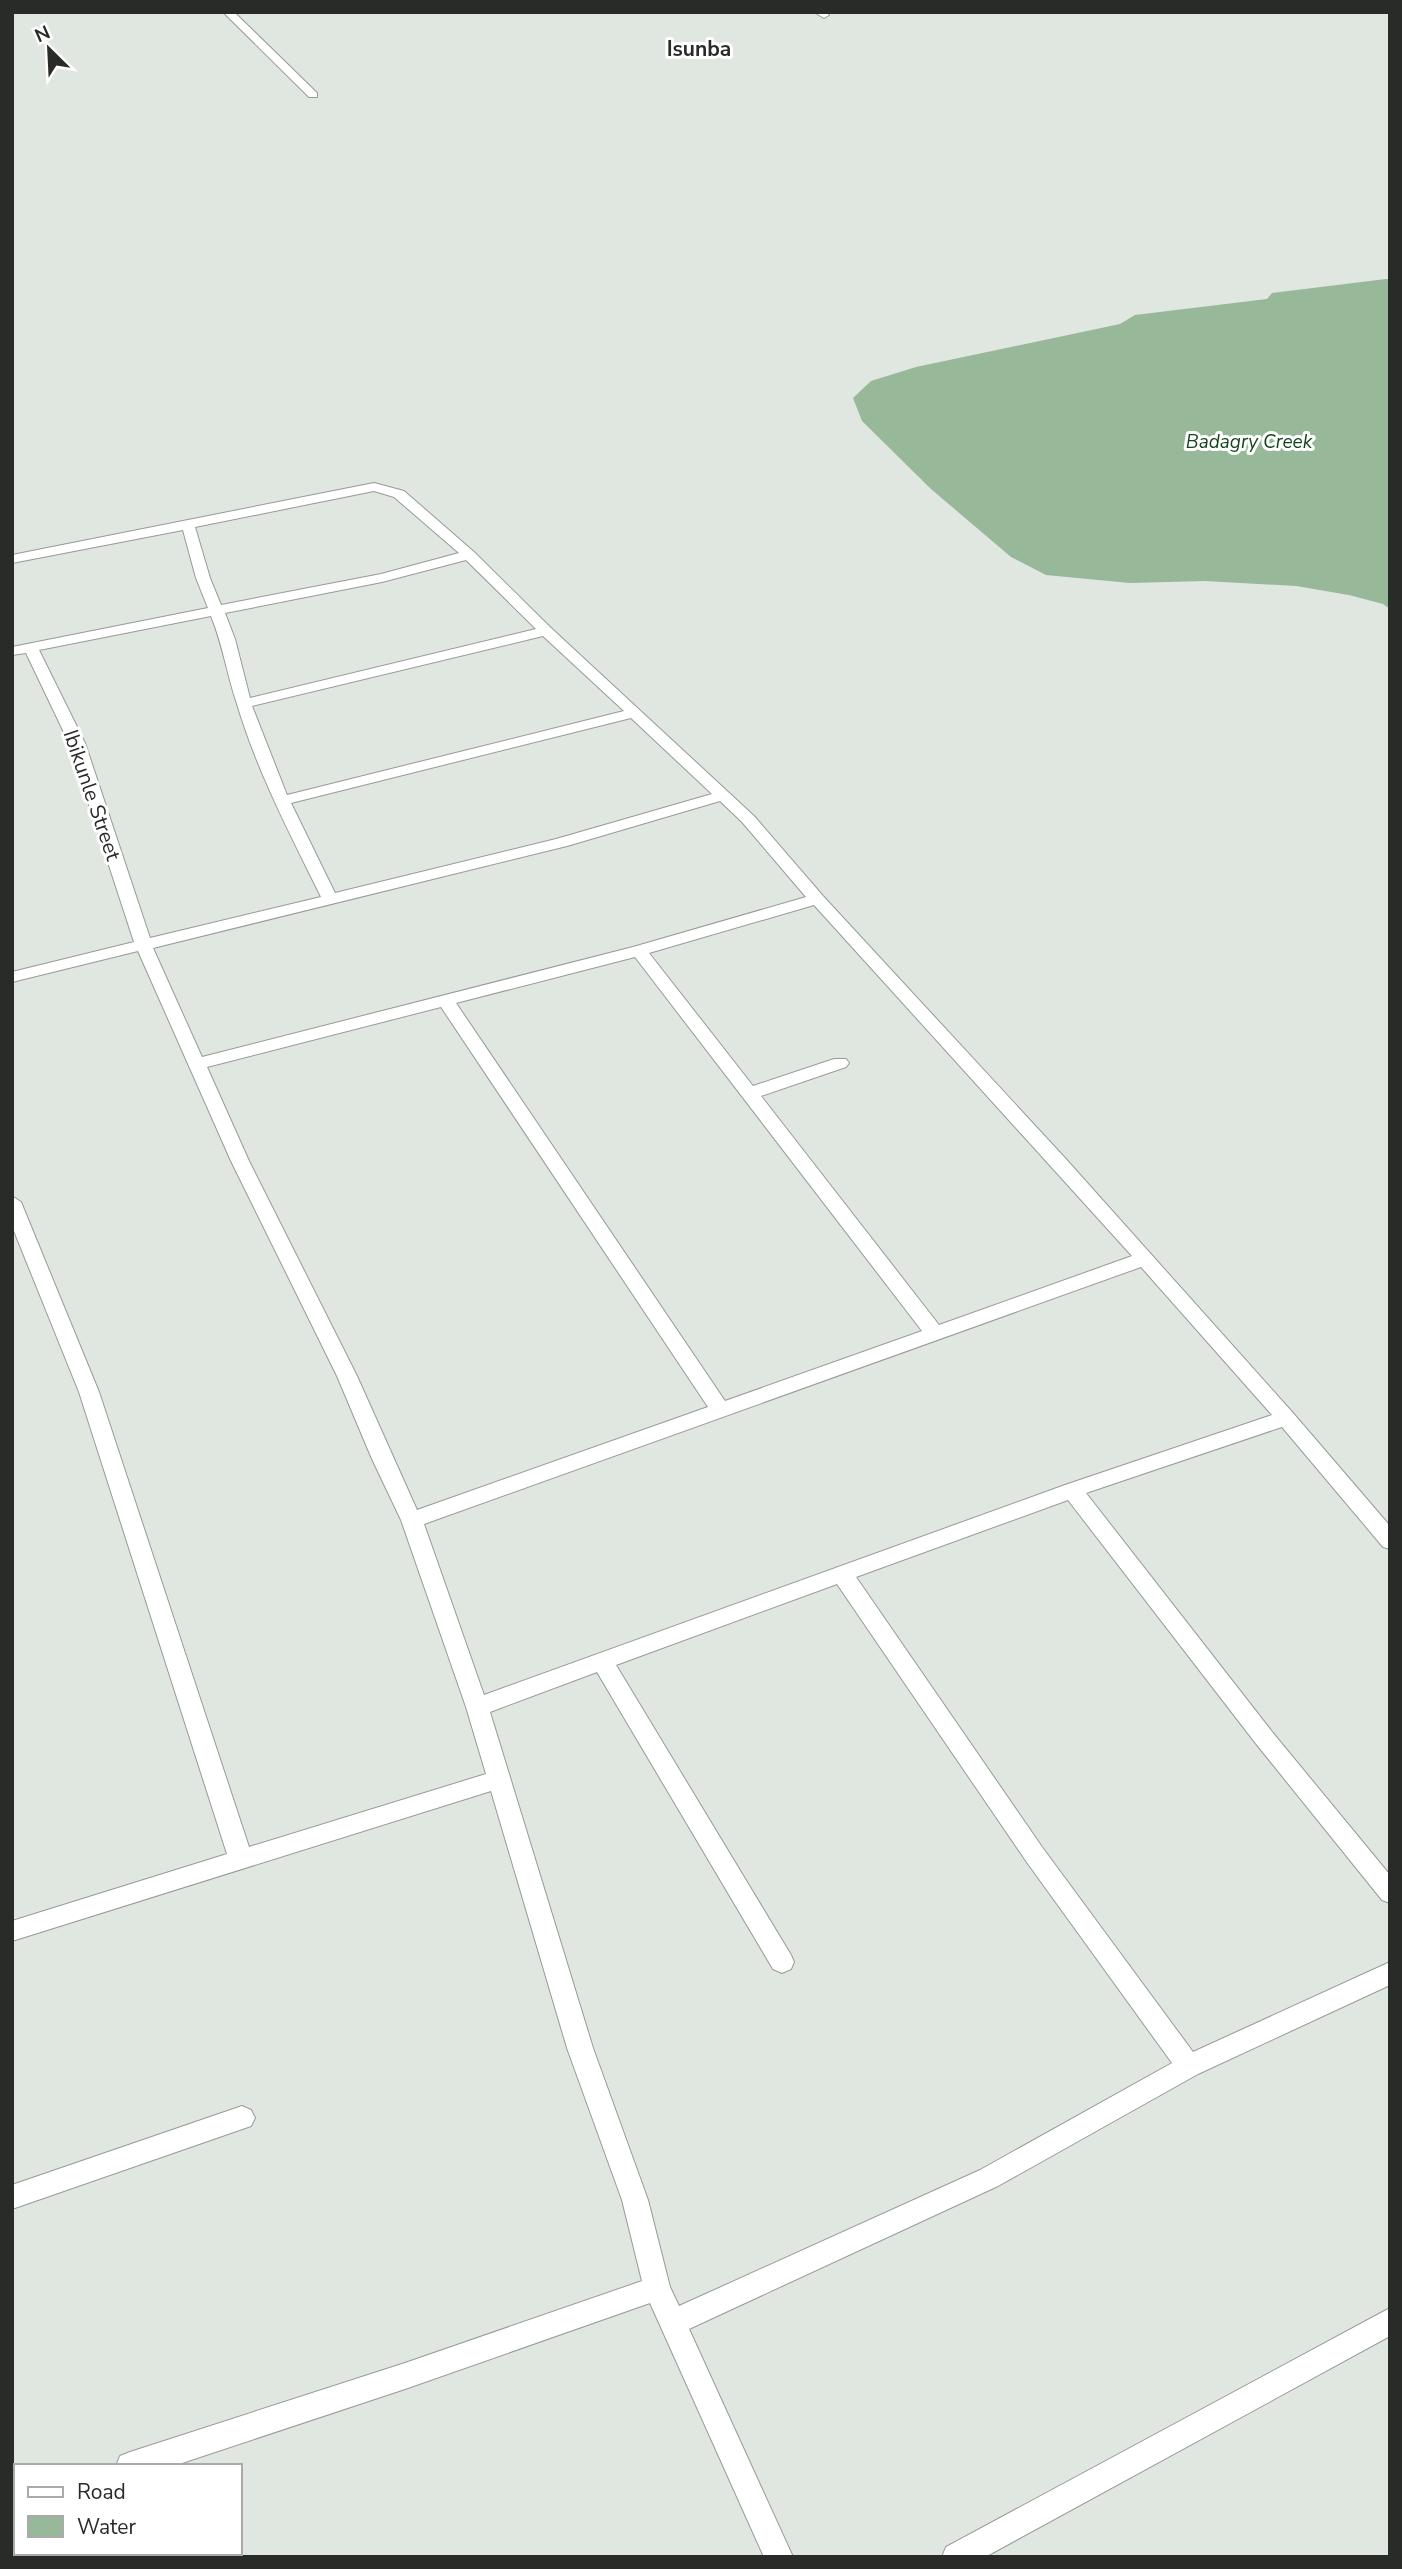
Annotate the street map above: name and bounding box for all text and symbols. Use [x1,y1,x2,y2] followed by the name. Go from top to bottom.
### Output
[14,14,84,84] north arrow
[31,20,54,49] text: N
[667,35,731,63] district label: Isunba
[1186,429,1313,455] water label: Badagry Creek
[57,726,128,865] street label: Ibikunle Street
[14,2464,242,2555] legend
[77,2478,126,2506] text: Road
[77,2513,136,2541] text: Water

